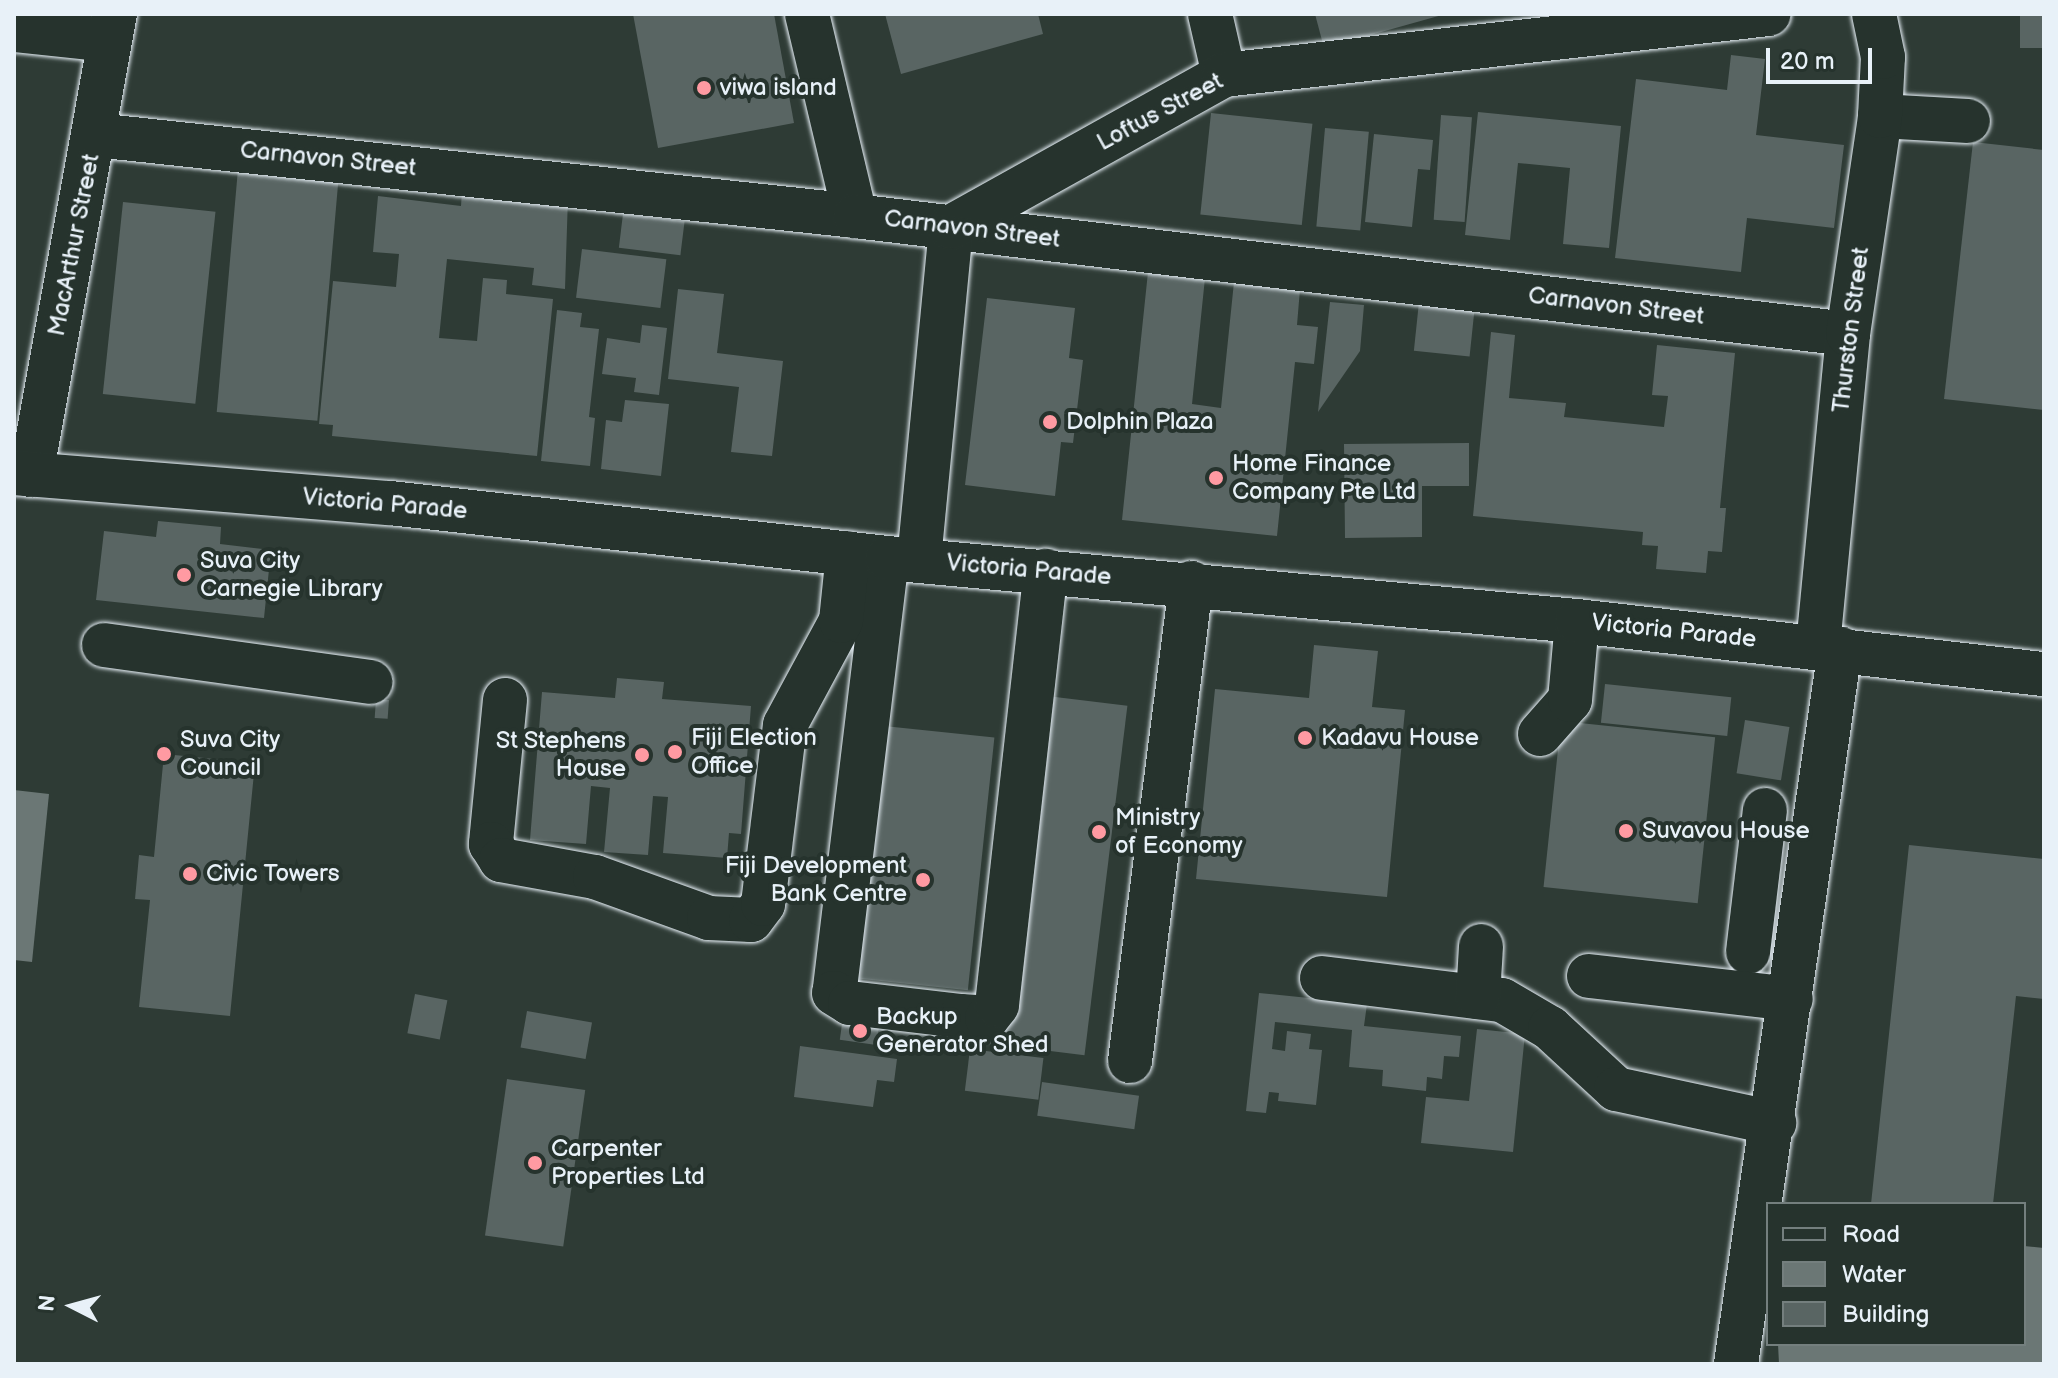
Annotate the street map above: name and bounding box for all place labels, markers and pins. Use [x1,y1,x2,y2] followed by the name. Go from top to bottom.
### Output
[720,74,837,102] place label: viwa island
[695,79,713,97] marker: viwa island
[1066,408,1214,436] place label: Dolphin Plaza
[1041,413,1059,431] marker: Dolphin Plaza
[1232,450,1418,506] place label: Home Finance Company Pte Ltd
[1207,469,1225,487] marker: Home Finance Company Pte Ltd
[200,547,383,603] place label: Suva City Carnegie Library
[175,566,193,584] marker: Suva City Carnegie Library
[691,724,817,780] place label: Fiji Election Office
[1321,724,1479,752] place label: Kadavu House
[180,726,280,782] place label: Suva City Council
[495,727,626,783] place label: St Stephens House
[1296,729,1314,747] marker: Kadavu House
[666,743,684,761] marker: Fiji Election Office
[155,745,173,763] marker: Suva City Council
[633,746,651,764] marker: St Stephens House
[1115,804,1243,860] place label: Ministry of Economy
[1642,817,1810,845] place label: Suvavou House
[1617,822,1635,840] marker: Suvavou House
[1090,823,1108,841] marker: Ministry of Economy
[725,852,907,908] place label: Fiji Development Bank Centre
[206,860,340,888] place label: Civic Towers
[181,865,199,883] marker: Civic Towers
[914,871,932,889] marker: Fiji Development Bank Centre
[876,1003,1049,1059] place label: Backup Generator Shed
[851,1022,869,1040] marker: Backup Generator Shed
[551,1135,705,1191] place label: Carpenter Properties Ltd
[526,1154,544,1172] marker: Carpenter Properties Ltd

